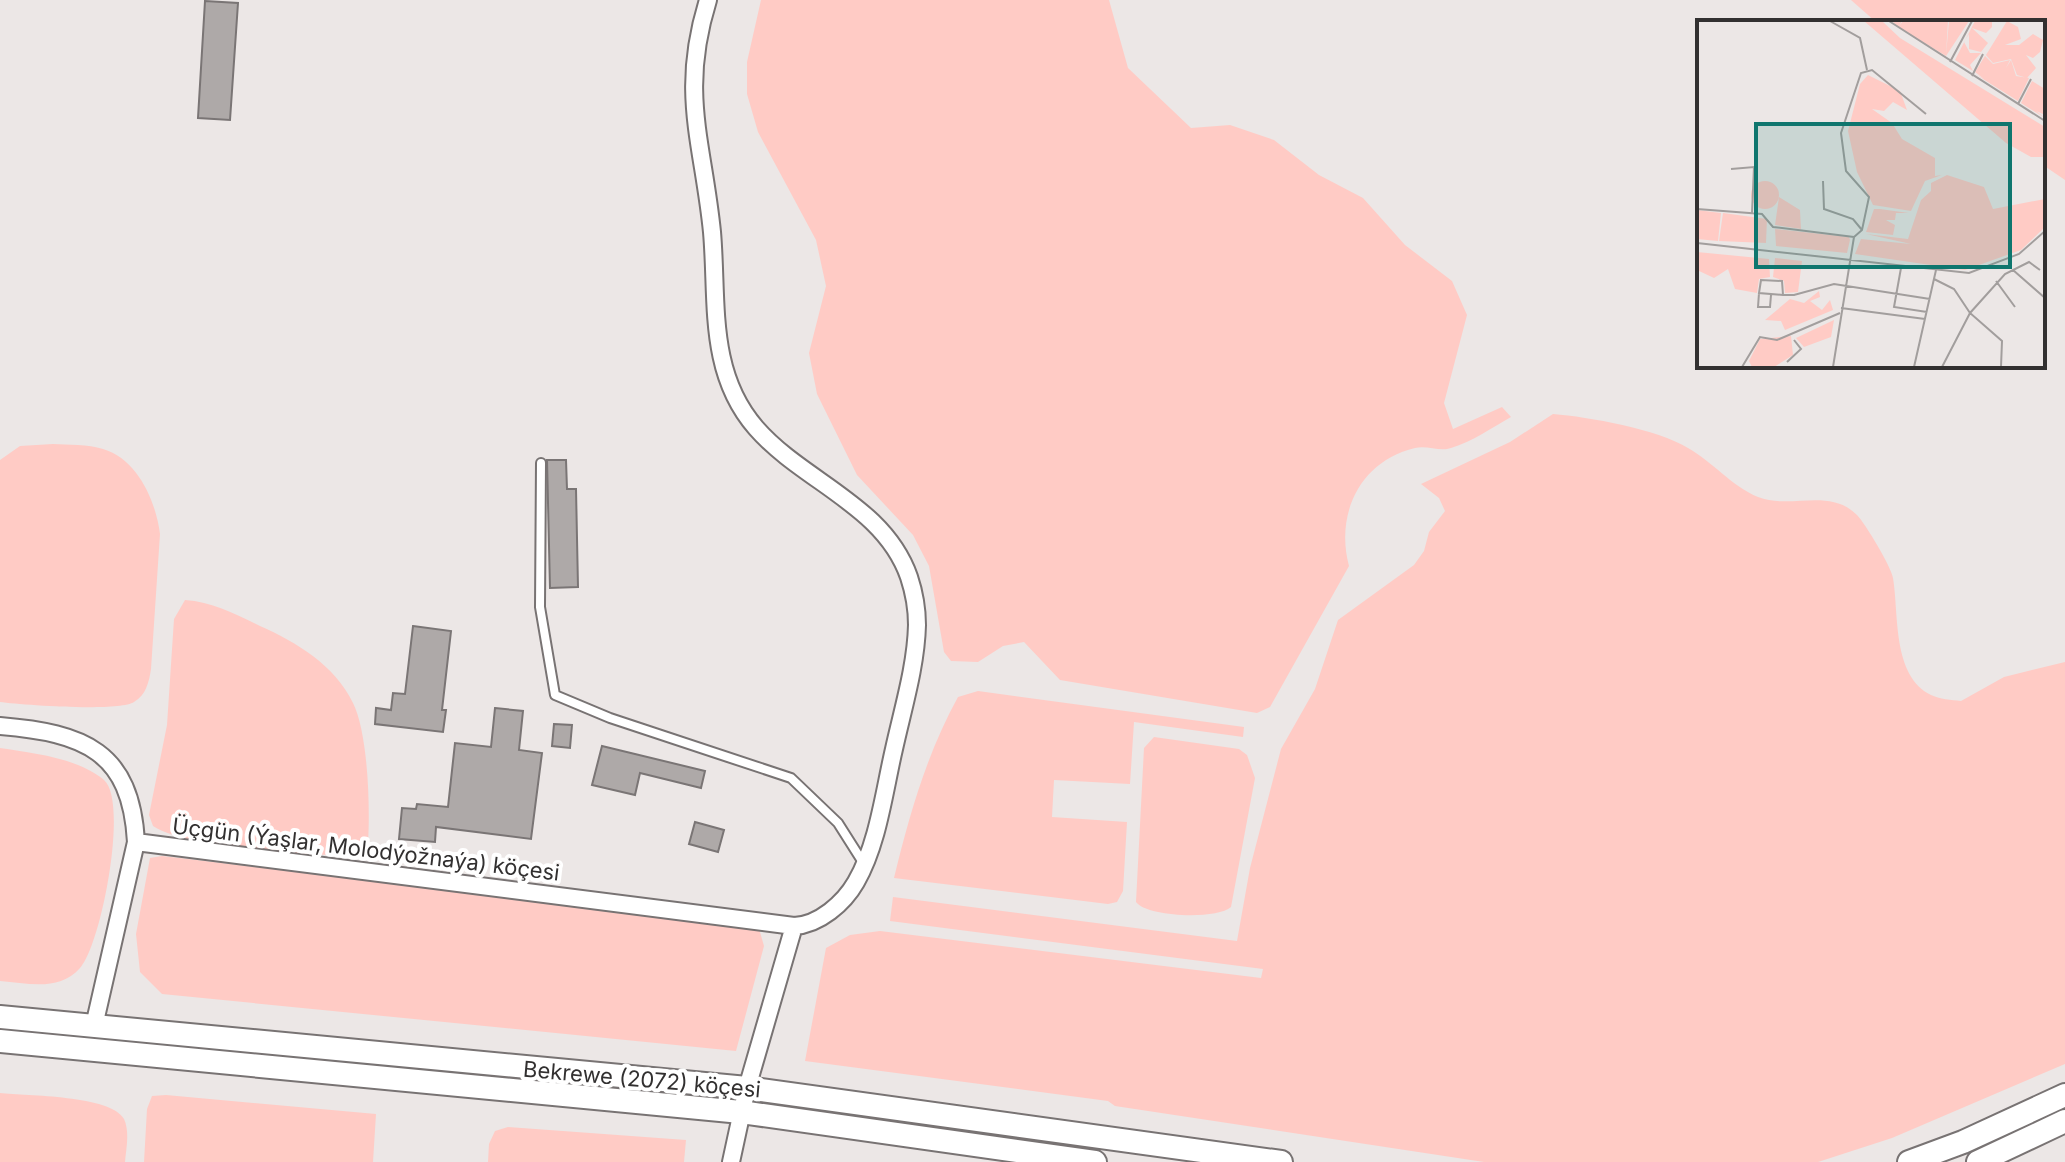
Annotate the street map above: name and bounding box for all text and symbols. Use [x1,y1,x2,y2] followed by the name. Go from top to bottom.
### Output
[1697,20,2045,368] inset map
[171,812,561,886] street label: Üçgün (Ýaşlar, Molodýožnaýa) köçesi
[522,1056,762,1102] street label: Bekrewe (2072) köçesi

